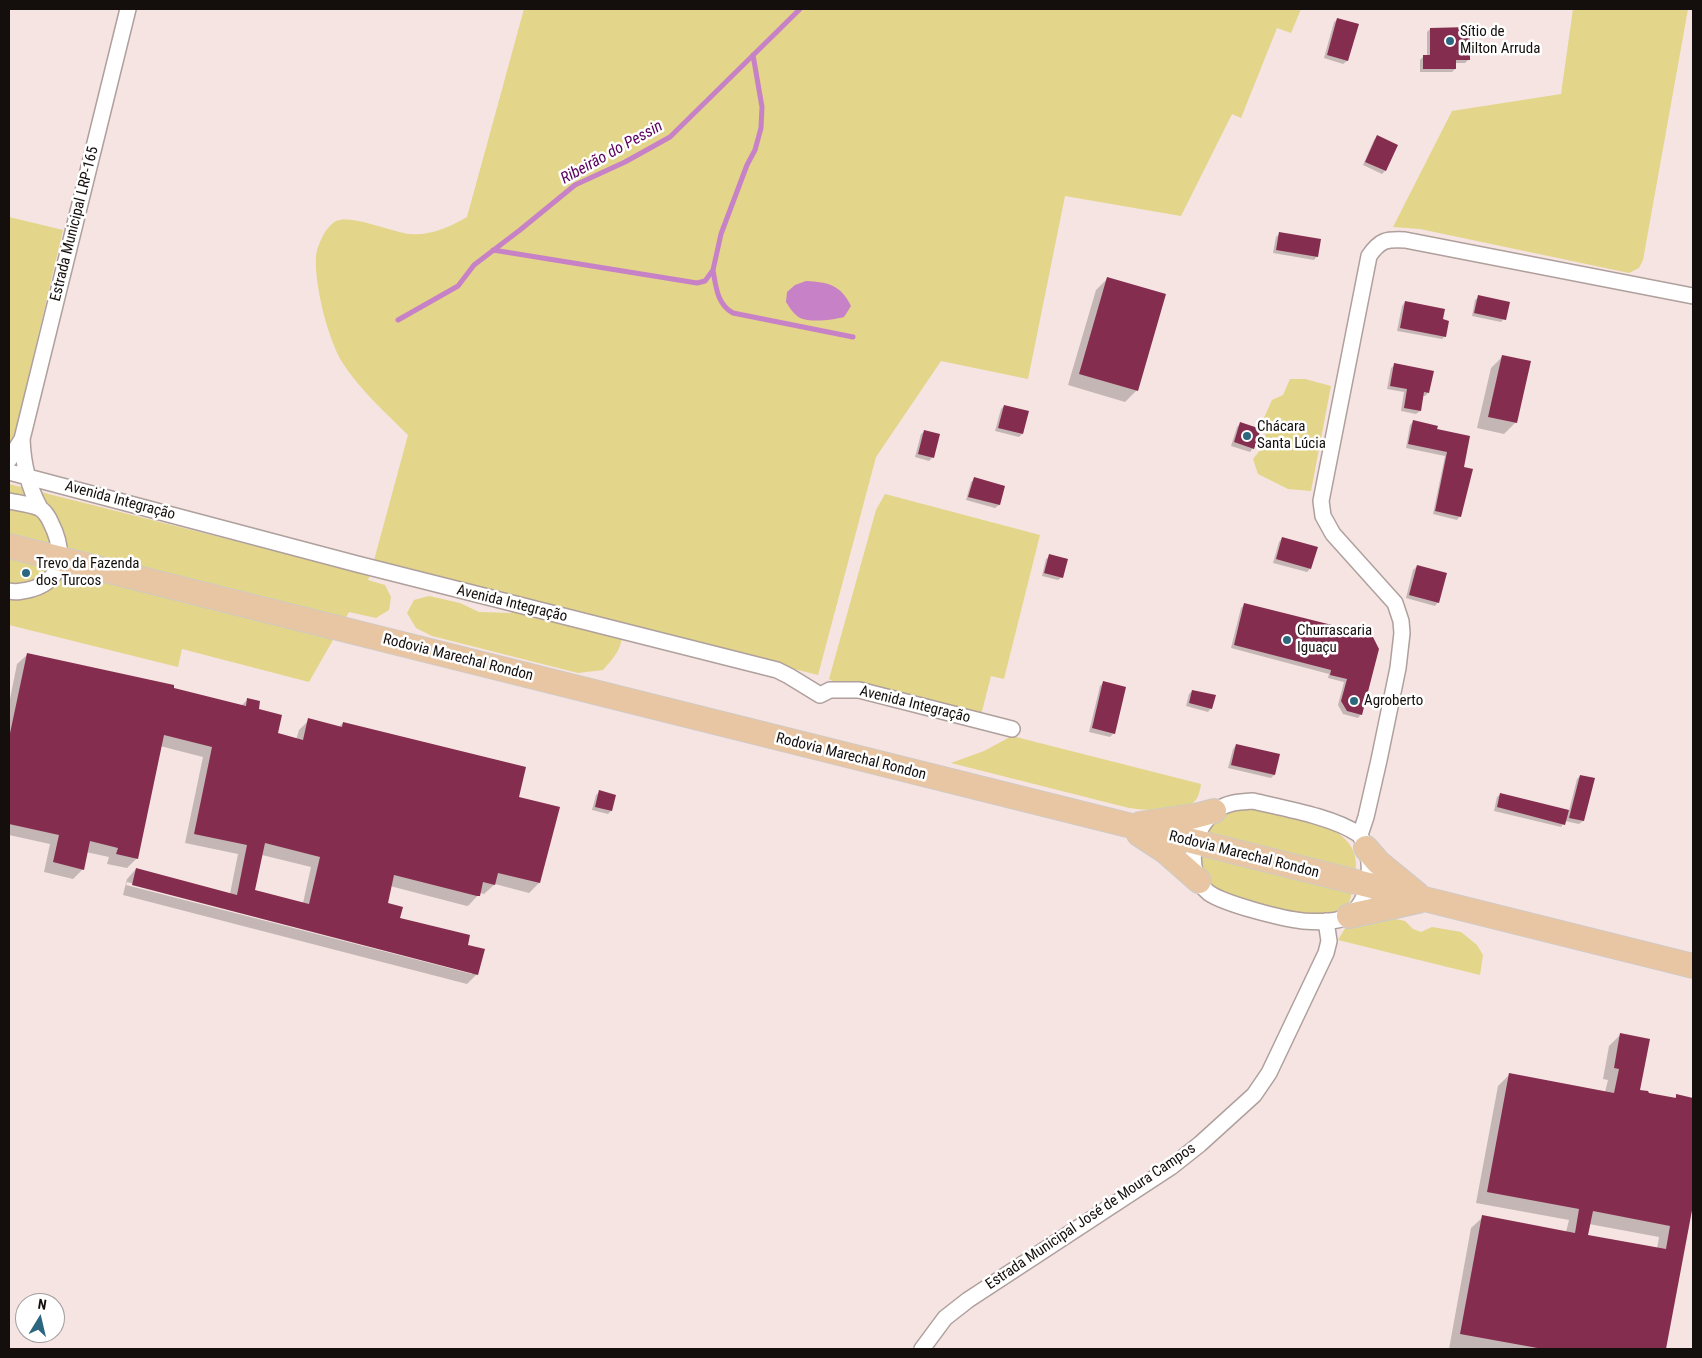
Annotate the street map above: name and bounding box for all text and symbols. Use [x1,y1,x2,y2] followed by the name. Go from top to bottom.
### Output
[1460,23,1540,58] place label: Sítio de Milton Arruda
[1444,35,1456,47] marker: Sítio de Milton Arruda
[558,117,666,189] water label: Ribeirão do Pessin
[47,145,103,303] street label: Estrada Municipal LRP-165
[1257,418,1326,453] place label: Chácara Santa Lúcia
[1241,430,1253,442] marker: Chácara Santa Lúcia
[63,478,177,524] street label: Avenida Integração
[36,555,140,590] place label: Trevo da Fazenda dos Turcos
[20,567,32,579] marker: Trevo da Fazenda dos Turcos
[455,582,569,626] street label: Avenida Integração
[1297,622,1372,657] place label: Churrascaria Iguaçu
[381,631,535,685] street label: Rodovia Marechal Rondon
[1281,634,1293,646] marker: Churrascaria Iguaçu
[858,683,972,727] street label: Avenida Integração
[1364,692,1423,710] place label: Agroberto
[1348,695,1360,707] marker: Agroberto
[774,730,928,784] street label: Rodovia Marechal Rondon
[1167,828,1321,882] street label: Rodovia Marechal Rondon
[983,1140,1199,1294] street label: Estrada Municipal José de Moura Campos
[15,1293,65,1343] north arrow
[37,1296,48,1313] text: N

